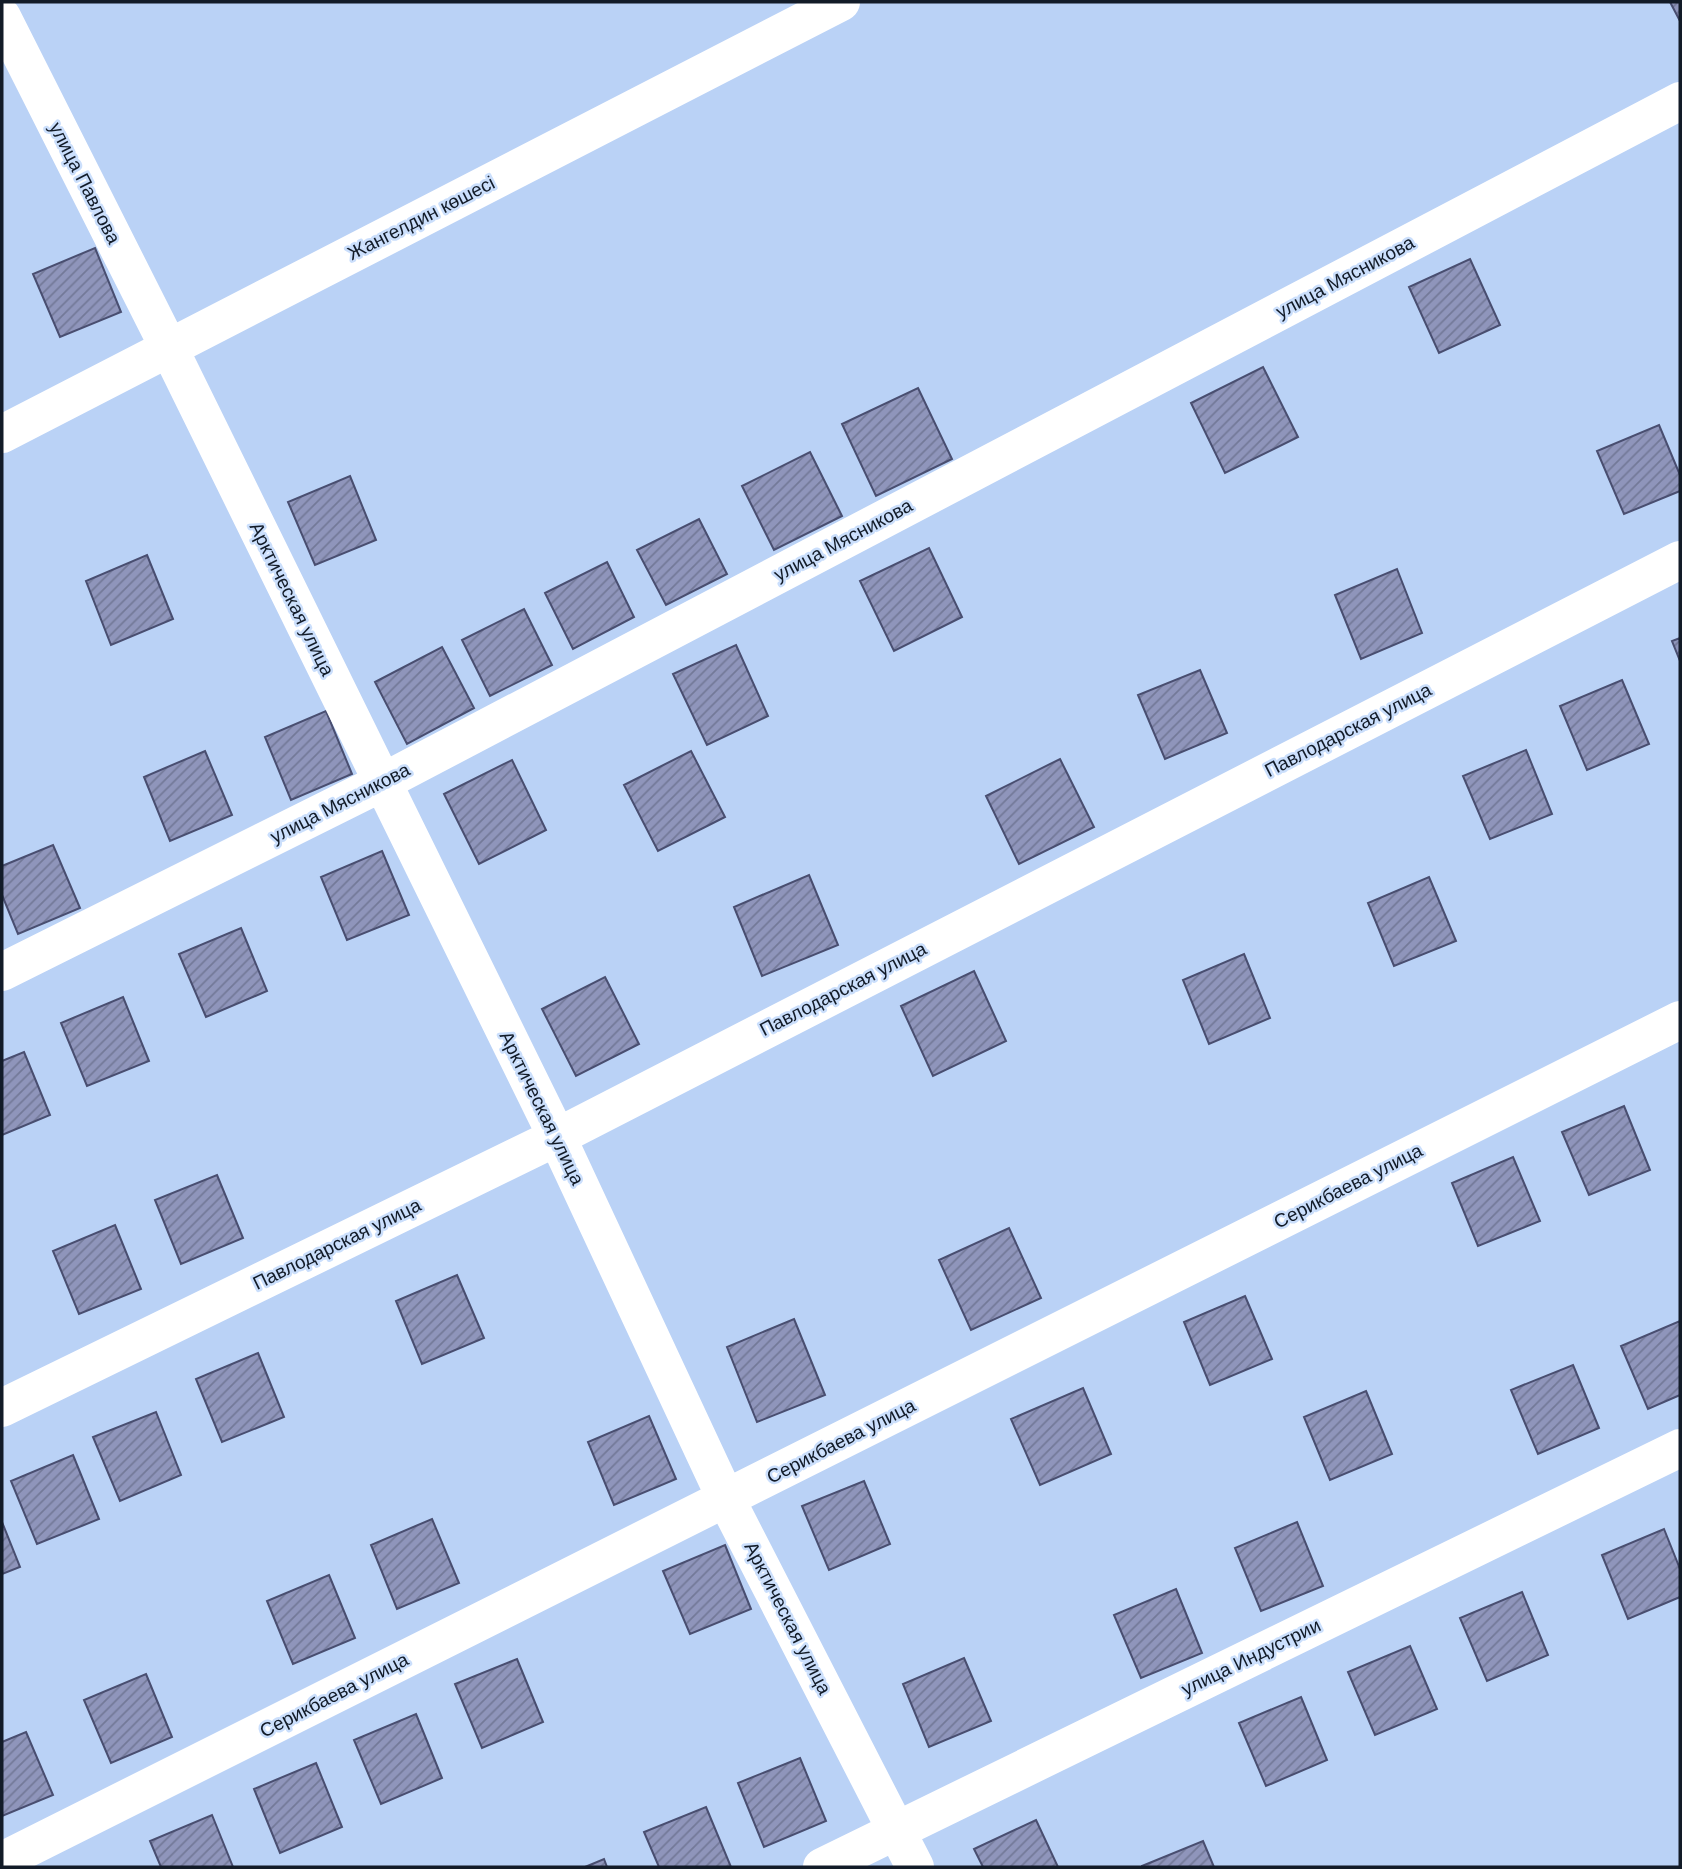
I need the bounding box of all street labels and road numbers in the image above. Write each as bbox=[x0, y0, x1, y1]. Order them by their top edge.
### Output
street label: улица Павлова bbox=[45, 119, 125, 248]
street label: Жангелдин көшесі bbox=[344, 172, 498, 264]
street label: улица Мясникова bbox=[1272, 231, 1418, 322]
street label: улица Мясникова bbox=[770, 494, 916, 585]
street label: Арктическая улица bbox=[246, 519, 338, 680]
street label: Павлодарская улица bbox=[1261, 679, 1435, 781]
street label: улица Мясникова bbox=[267, 759, 414, 847]
street label: Павлодарская улица bbox=[756, 938, 930, 1040]
street label: Арктическая улица bbox=[496, 1028, 588, 1189]
street label: Серикбаева улица bbox=[1270, 1139, 1426, 1233]
street label: Павлодарская улица bbox=[250, 1194, 425, 1294]
street label: Серикбаева улица bbox=[763, 1394, 919, 1488]
street label: Арктическая улица bbox=[740, 1538, 836, 1698]
street label: улица Индустрии bbox=[1178, 1614, 1324, 1700]
street label: Серикбаева улица bbox=[256, 1648, 412, 1742]

